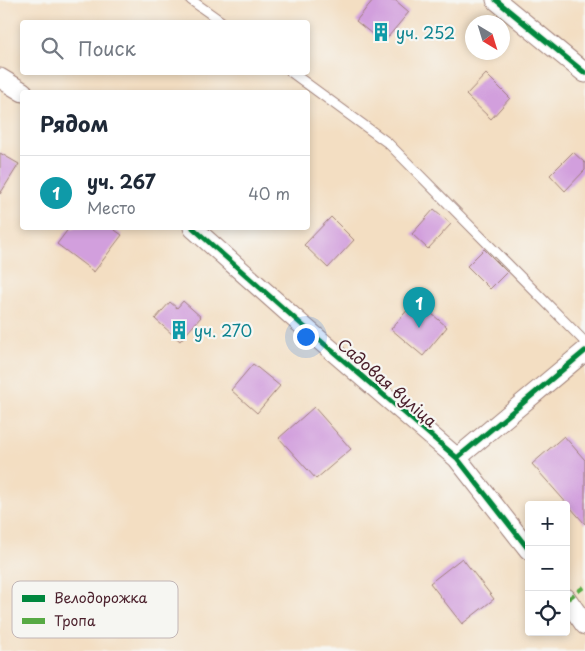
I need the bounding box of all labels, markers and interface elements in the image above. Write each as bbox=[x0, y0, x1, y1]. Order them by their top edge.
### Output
north arrow bbox=[465, 15, 510, 60]
search box bbox=[20, 20, 310, 75]
place label: уч. 252 bbox=[396, 20, 455, 44]
building icon: уч. 252 bbox=[370, 21, 392, 43]
icon: search bbox=[38, 34, 66, 62]
text: Поиск bbox=[78, 34, 136, 62]
text: Рядом bbox=[40, 107, 108, 139]
text: уч. 267 bbox=[87, 167, 156, 195]
text: 1 bbox=[52, 181, 60, 205]
text: 40 m bbox=[248, 181, 290, 205]
text: Место bbox=[87, 195, 136, 219]
pin: 1 bbox=[403, 287, 435, 328]
place label: уч. 270 bbox=[194, 318, 252, 342]
building icon: уч. 270 bbox=[168, 319, 190, 341]
your location bbox=[293, 324, 319, 350]
street label: Садовая вуліца bbox=[333, 332, 443, 432]
map controls bbox=[525, 501, 570, 636]
button: + bbox=[525, 501, 570, 546]
button: − bbox=[525, 546, 570, 591]
legend bbox=[12, 581, 178, 638]
text: Велодорожка bbox=[54, 587, 148, 608]
button: locate bbox=[525, 591, 570, 636]
text: Тропа bbox=[54, 610, 96, 631]

